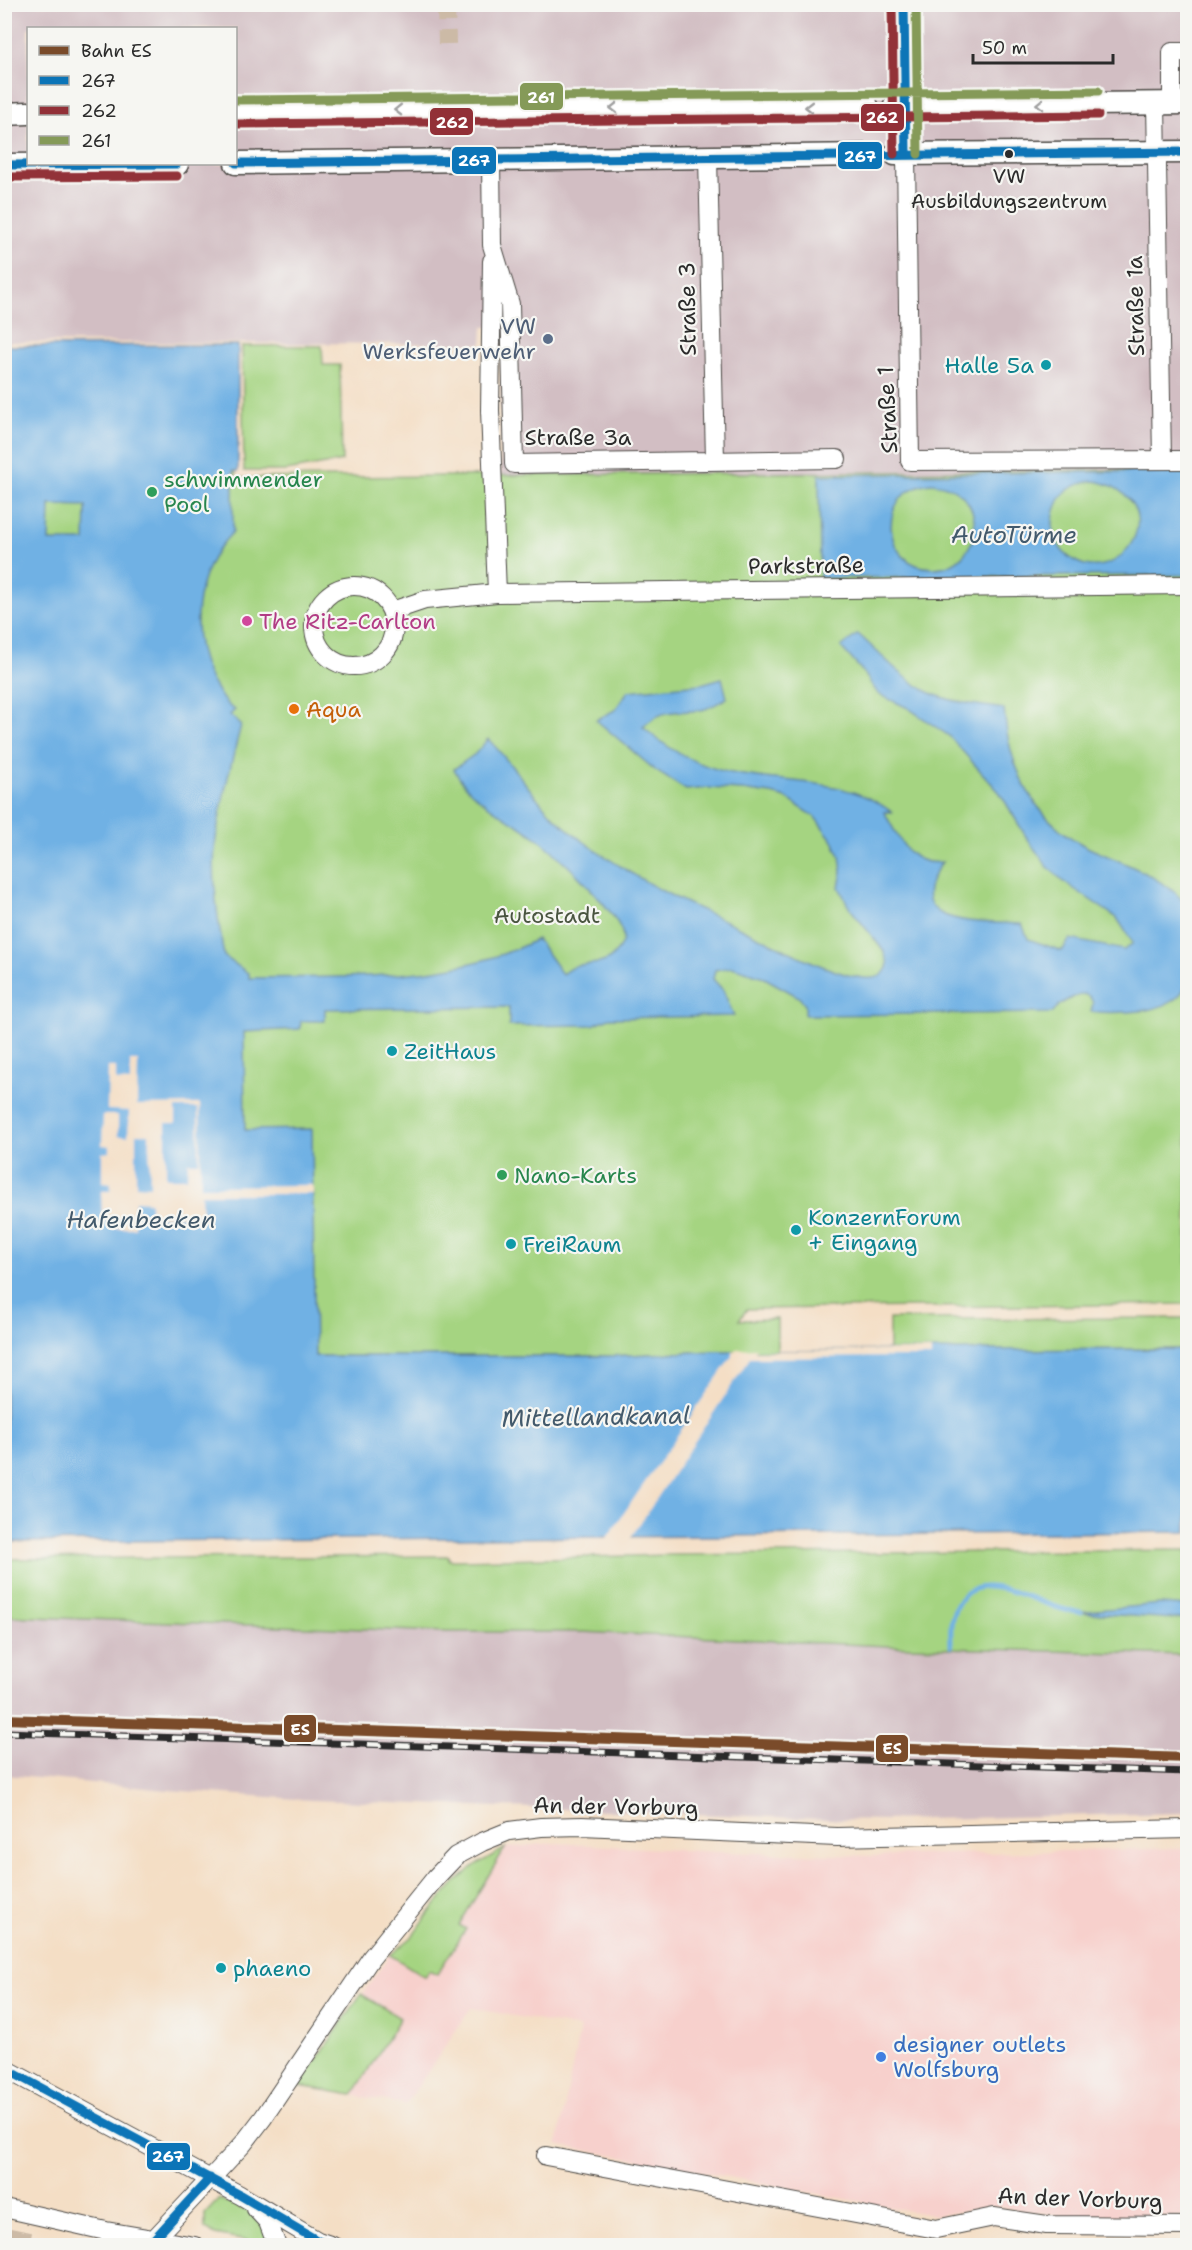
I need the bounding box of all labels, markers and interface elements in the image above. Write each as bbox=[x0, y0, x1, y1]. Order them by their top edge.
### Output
legend bbox=[27, 27, 237, 165]
scale bar bbox=[973, 27, 1112, 65]
text: 50 m bbox=[982, 36, 1027, 60]
text: Bahn ES bbox=[81, 39, 152, 63]
text: 267 bbox=[81, 69, 116, 93]
line badge: 261 bbox=[519, 82, 564, 111]
text: 261 bbox=[527, 87, 555, 108]
one-way arrow bbox=[1035, 98, 1044, 110]
text: 262 bbox=[81, 99, 117, 123]
one-way arrow bbox=[804, 101, 813, 113]
one-way arrow bbox=[609, 102, 618, 114]
line badge: 262 bbox=[860, 103, 905, 132]
one-way arrow bbox=[393, 104, 402, 116]
line badge: 262 bbox=[429, 107, 474, 136]
text: 262 bbox=[866, 107, 898, 128]
text: 262 bbox=[436, 112, 468, 133]
text: 261 bbox=[81, 129, 112, 153]
line badge: 267 bbox=[837, 141, 883, 170]
line badge: 267 bbox=[451, 146, 497, 175]
text: 267 bbox=[844, 146, 876, 167]
marker: VW Ausbildungszentrum bbox=[1003, 148, 1015, 160]
text: 267 bbox=[458, 150, 490, 171]
place label: VW Ausbildungszentrum bbox=[911, 163, 1107, 214]
street label: Straße 1a bbox=[1120, 255, 1151, 356]
street label: Straße 3 bbox=[672, 262, 703, 356]
place label: VW Werksfeuerwehr bbox=[362, 312, 536, 366]
marker: VW Werksfeuerwehr bbox=[541, 332, 555, 346]
place label: Halle 5a bbox=[944, 351, 1034, 380]
marker: Halle 5a bbox=[1039, 358, 1053, 372]
street label: Straße 1 bbox=[871, 365, 904, 454]
street label: Straße 3a bbox=[524, 423, 632, 452]
place label: schwimmender Pool bbox=[164, 465, 323, 519]
marker: schwimmender Pool bbox=[145, 485, 159, 499]
water label: AutoTürme bbox=[951, 519, 1077, 551]
street label: Parkstraße bbox=[748, 550, 864, 581]
place label: The Ritz-Carlton bbox=[259, 607, 436, 636]
marker: The Ritz-Carlton bbox=[240, 614, 254, 628]
place label: Aqua bbox=[306, 695, 361, 724]
marker: Aqua bbox=[287, 702, 301, 716]
park label: Autostadt bbox=[494, 901, 600, 930]
place label: ZeitHaus bbox=[404, 1037, 496, 1066]
marker: ZeitHaus bbox=[385, 1044, 399, 1058]
place label: Nano-Karts bbox=[514, 1161, 637, 1190]
marker: Nano-Karts bbox=[495, 1168, 509, 1182]
place label: KonzernForum + Eingang bbox=[808, 1203, 961, 1257]
water label: Hafenbecken bbox=[66, 1204, 216, 1236]
marker: KonzernForum + Eingang bbox=[789, 1223, 803, 1237]
place label: FreiRaum bbox=[523, 1230, 622, 1259]
marker: FreiRaum bbox=[504, 1237, 518, 1251]
water label: Mittellandkanal bbox=[501, 1399, 691, 1435]
line badge: ES bbox=[283, 1714, 317, 1743]
text: ES bbox=[290, 1719, 310, 1740]
line badge: ES bbox=[875, 1734, 909, 1763]
text: ES bbox=[882, 1738, 902, 1759]
street label: An der Vorburg bbox=[533, 1791, 699, 1822]
place label: phaeno bbox=[233, 1954, 311, 1983]
marker: phaeno bbox=[214, 1961, 228, 1975]
place label: designer outlets Wolfsburg bbox=[893, 2030, 1066, 2084]
marker: designer outlets Wolfsburg bbox=[874, 2050, 888, 2064]
line badge: 267 bbox=[146, 2142, 191, 2171]
text: 267 bbox=[152, 2146, 184, 2167]
street label: An der Vorburg bbox=[997, 2181, 1163, 2216]

